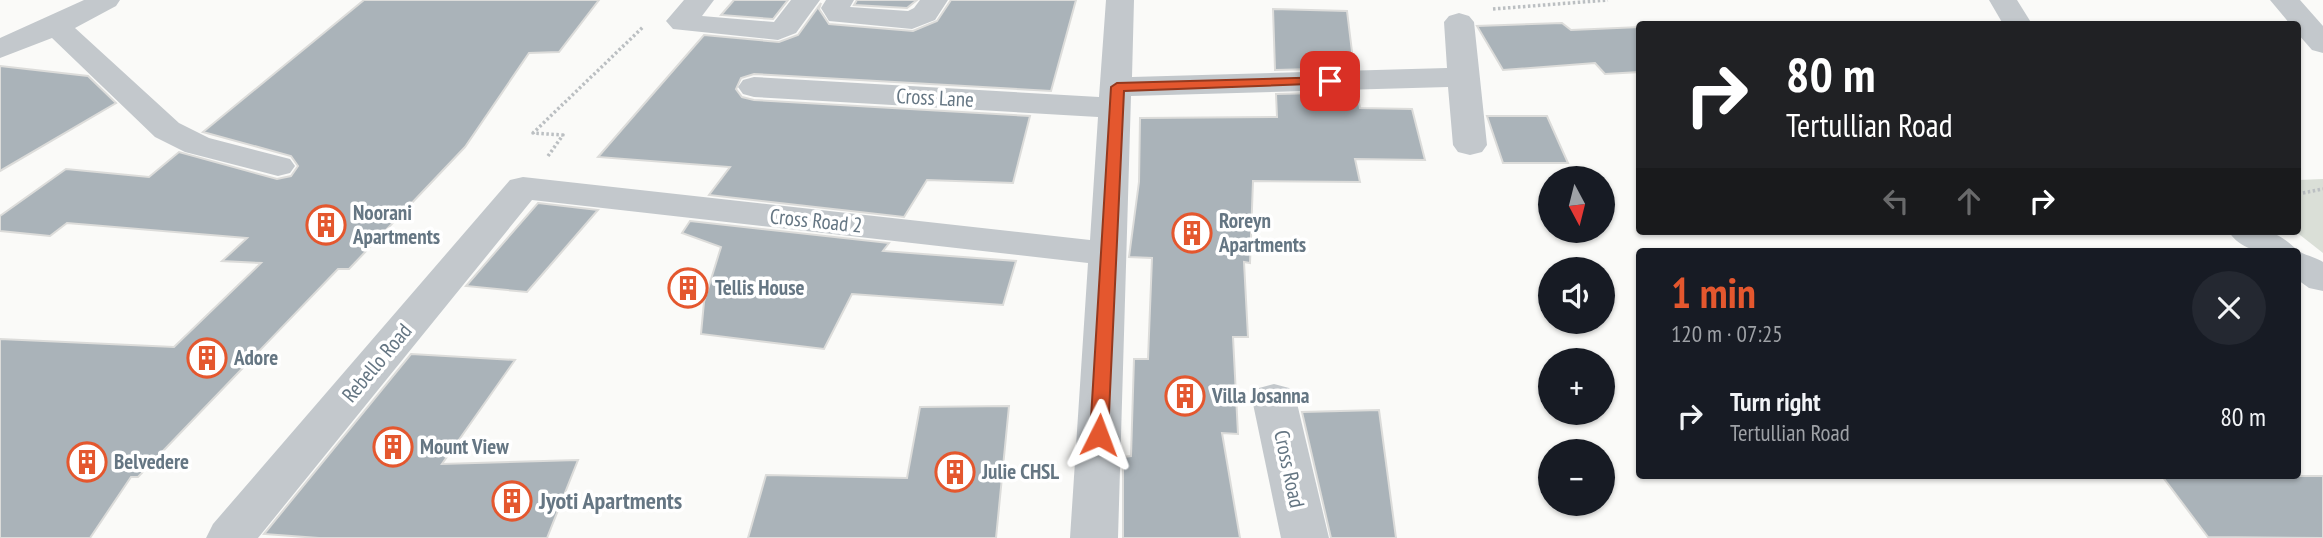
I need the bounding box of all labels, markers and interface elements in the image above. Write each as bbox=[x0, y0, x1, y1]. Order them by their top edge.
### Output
text: 80 m bbox=[1786, 42, 1875, 106]
icon: right bbox=[1671, 49, 1762, 140]
pin bbox=[1300, 51, 1360, 111]
icon: arrive bbox=[1311, 62, 1349, 100]
street label: Cross Lane bbox=[896, 82, 974, 113]
text: Tertullian Road bbox=[1786, 104, 1953, 146]
north arrow bbox=[1538, 166, 1615, 243]
map controls bbox=[1538, 166, 1615, 516]
icon: left bbox=[1877, 182, 1915, 220]
icon: ahead bbox=[1950, 182, 1988, 220]
icon: right bbox=[2023, 182, 2061, 220]
place label: Noorani Apartments bbox=[352, 199, 440, 250]
street label: Cross Road 2 bbox=[769, 202, 863, 239]
building icon: Noorani Apartments bbox=[305, 204, 347, 246]
place label: Roreyn Apartments bbox=[1218, 207, 1306, 258]
building icon: Roreyn Apartments bbox=[1171, 212, 1213, 254]
button: sound bbox=[1538, 257, 1615, 334]
text: 1 min bbox=[1671, 265, 1756, 320]
building icon: Tellis House bbox=[667, 267, 709, 309]
button: close bbox=[2192, 271, 2266, 345]
place label: Tellis House bbox=[715, 274, 805, 301]
street label: Rebello Road bbox=[336, 318, 417, 408]
text: 120 m · 07:25 bbox=[1671, 319, 1783, 348]
building icon: Adore bbox=[186, 337, 228, 379]
place label: Adore bbox=[233, 344, 278, 371]
button: + bbox=[1538, 348, 1615, 425]
building icon: Villa Josanna bbox=[1164, 375, 1206, 417]
place label: Villa Josanna bbox=[1211, 382, 1310, 409]
text: Turn right bbox=[1730, 385, 1821, 418]
icon: right bbox=[1671, 397, 1709, 435]
position arrow bbox=[1062, 398, 1136, 472]
text: 80 m bbox=[2220, 400, 2266, 433]
text: Tertullian Road bbox=[1730, 418, 1850, 447]
building icon: Mount View bbox=[372, 426, 414, 468]
street label: Cross Road bbox=[1268, 428, 1311, 510]
place label: Mount View bbox=[420, 433, 509, 460]
button: − bbox=[1538, 439, 1615, 516]
building icon: Belvedere bbox=[66, 441, 108, 483]
place label: Belvedere bbox=[114, 448, 189, 475]
building icon: Julie CHSL bbox=[934, 451, 976, 493]
place label: Julie CHSL bbox=[981, 458, 1059, 485]
building icon: Jyoti Apartments bbox=[491, 480, 533, 522]
place label: Jyoti Apartments bbox=[538, 485, 682, 516]

